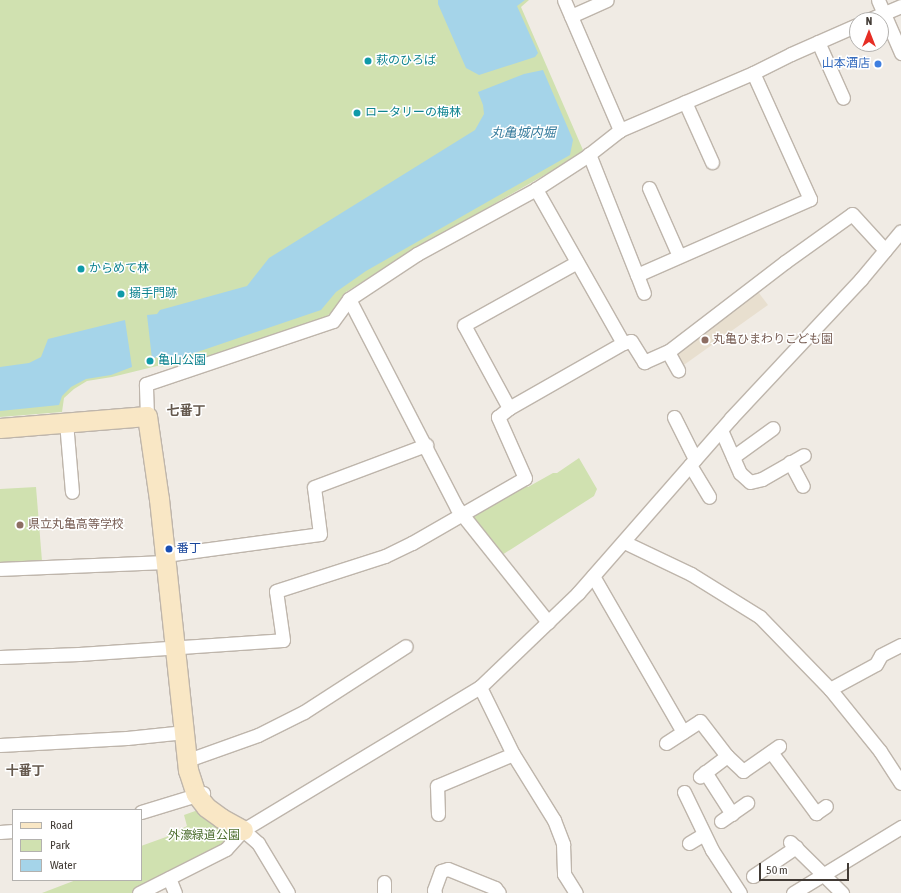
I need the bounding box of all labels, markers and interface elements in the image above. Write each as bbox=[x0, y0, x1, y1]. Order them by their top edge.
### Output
north arrow bbox=[849, 12, 889, 52]
text: N bbox=[866, 15, 872, 27]
place label: 萩のひろば bbox=[376, 54, 436, 68]
marker: 萩のひろば bbox=[363, 56, 373, 66]
place label: 山本酒店 bbox=[822, 57, 870, 71]
marker: 山本酒店 bbox=[873, 59, 883, 69]
place label: ロータリーの梅林 bbox=[365, 106, 461, 120]
marker: ロータリーの梅林 bbox=[352, 108, 362, 118]
water label: 丸亀城内堀 bbox=[491, 125, 555, 141]
place label: からめて林 bbox=[89, 262, 149, 276]
marker: からめて林 bbox=[76, 264, 86, 274]
place label: 搦手門跡 bbox=[129, 287, 177, 301]
marker: 搦手門跡 bbox=[116, 289, 126, 299]
place label: 丸亀ひまわりこども園 bbox=[713, 333, 833, 347]
marker: 丸亀ひまわりこども園 bbox=[700, 335, 710, 345]
place label: 亀山公園 bbox=[158, 354, 206, 368]
marker: 亀山公園 bbox=[145, 356, 155, 366]
district label: 七番丁 bbox=[167, 403, 205, 419]
place label: 県立丸亀高等学校 bbox=[28, 518, 124, 532]
marker: 県立丸亀高等学校 bbox=[15, 520, 25, 530]
place label: 番丁 bbox=[177, 542, 201, 556]
marker: 番丁 bbox=[164, 544, 174, 554]
district label: 十番丁 bbox=[6, 763, 44, 779]
legend bbox=[12, 809, 142, 881]
text: Road bbox=[50, 818, 73, 832]
park label: 外濠緑道公園 bbox=[168, 829, 240, 843]
text: Park bbox=[50, 838, 70, 852]
scale bar bbox=[761, 855, 851, 881]
text: Water bbox=[50, 858, 76, 872]
text: 50 m bbox=[766, 863, 788, 877]

